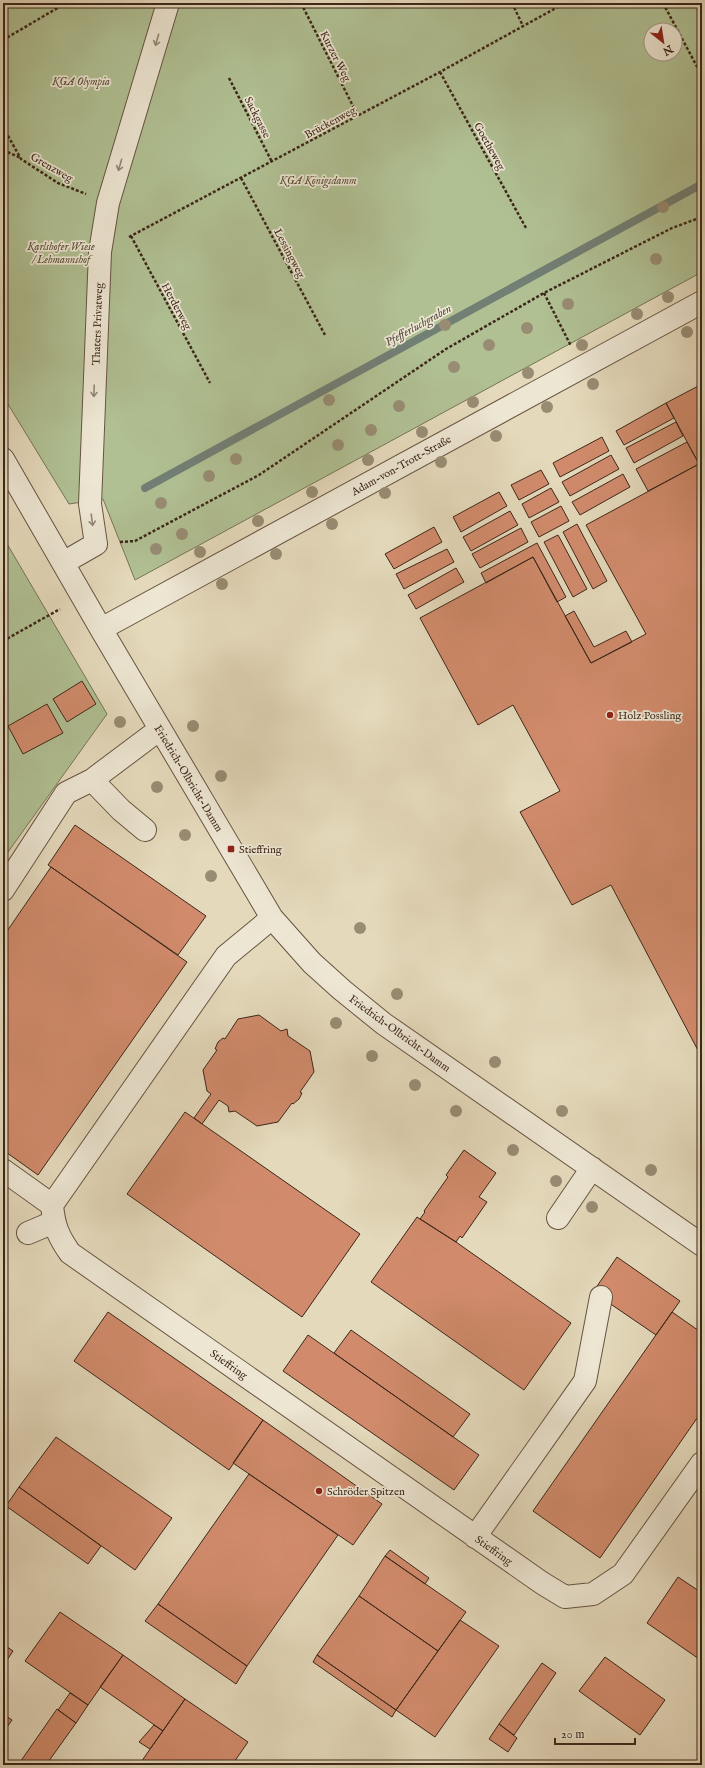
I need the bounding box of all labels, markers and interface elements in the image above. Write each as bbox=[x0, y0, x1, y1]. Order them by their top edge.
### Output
north arrow bbox=[643, 22, 683, 62]
street label: Kurzer Weg bbox=[316, 29, 354, 85]
one-way arrow bbox=[153, 34, 160, 47]
text: N bbox=[659, 41, 676, 58]
park label: KGA Olympia bbox=[51, 75, 110, 89]
street label: Sackgasse bbox=[241, 94, 273, 140]
street label: Brückenweg bbox=[302, 103, 360, 142]
street label: Goetheweg bbox=[470, 120, 508, 174]
street label: Grenzweg bbox=[28, 150, 76, 186]
one-way arrow bbox=[116, 158, 123, 171]
park label: KGA Königsdamm bbox=[278, 174, 357, 189]
street label: Lessingweg bbox=[270, 226, 308, 281]
park label: Karlshofer Wiese / Lehmannshof bbox=[26, 240, 95, 267]
street label: Herderweg bbox=[158, 280, 195, 333]
street label: Thaters Privatweg bbox=[90, 281, 106, 366]
water label: Pfefferluchgraben bbox=[382, 301, 455, 351]
one-way arrow bbox=[91, 384, 98, 397]
street label: Adam-von-Trott-Straße bbox=[348, 433, 454, 500]
one-way arrow bbox=[88, 513, 96, 526]
place label: Holz Possling bbox=[618, 709, 682, 723]
marker: Holz Possling bbox=[605, 710, 615, 720]
street label: Friedrich-Olbricht-Damm bbox=[151, 723, 226, 835]
place label: Stieffring bbox=[239, 843, 283, 857]
marker: Stieffring bbox=[226, 844, 236, 854]
street label: Friedrich-Olbricht-Damm bbox=[346, 992, 453, 1076]
street label: Stieffring bbox=[207, 1347, 251, 1383]
place label: Schröder Spitzen bbox=[327, 1485, 405, 1499]
marker: Schröder Spitzen bbox=[314, 1486, 324, 1496]
street label: Stieffring bbox=[472, 1533, 516, 1569]
scale bar bbox=[555, 1720, 635, 1746]
text: 20 m bbox=[561, 1727, 584, 1742]

